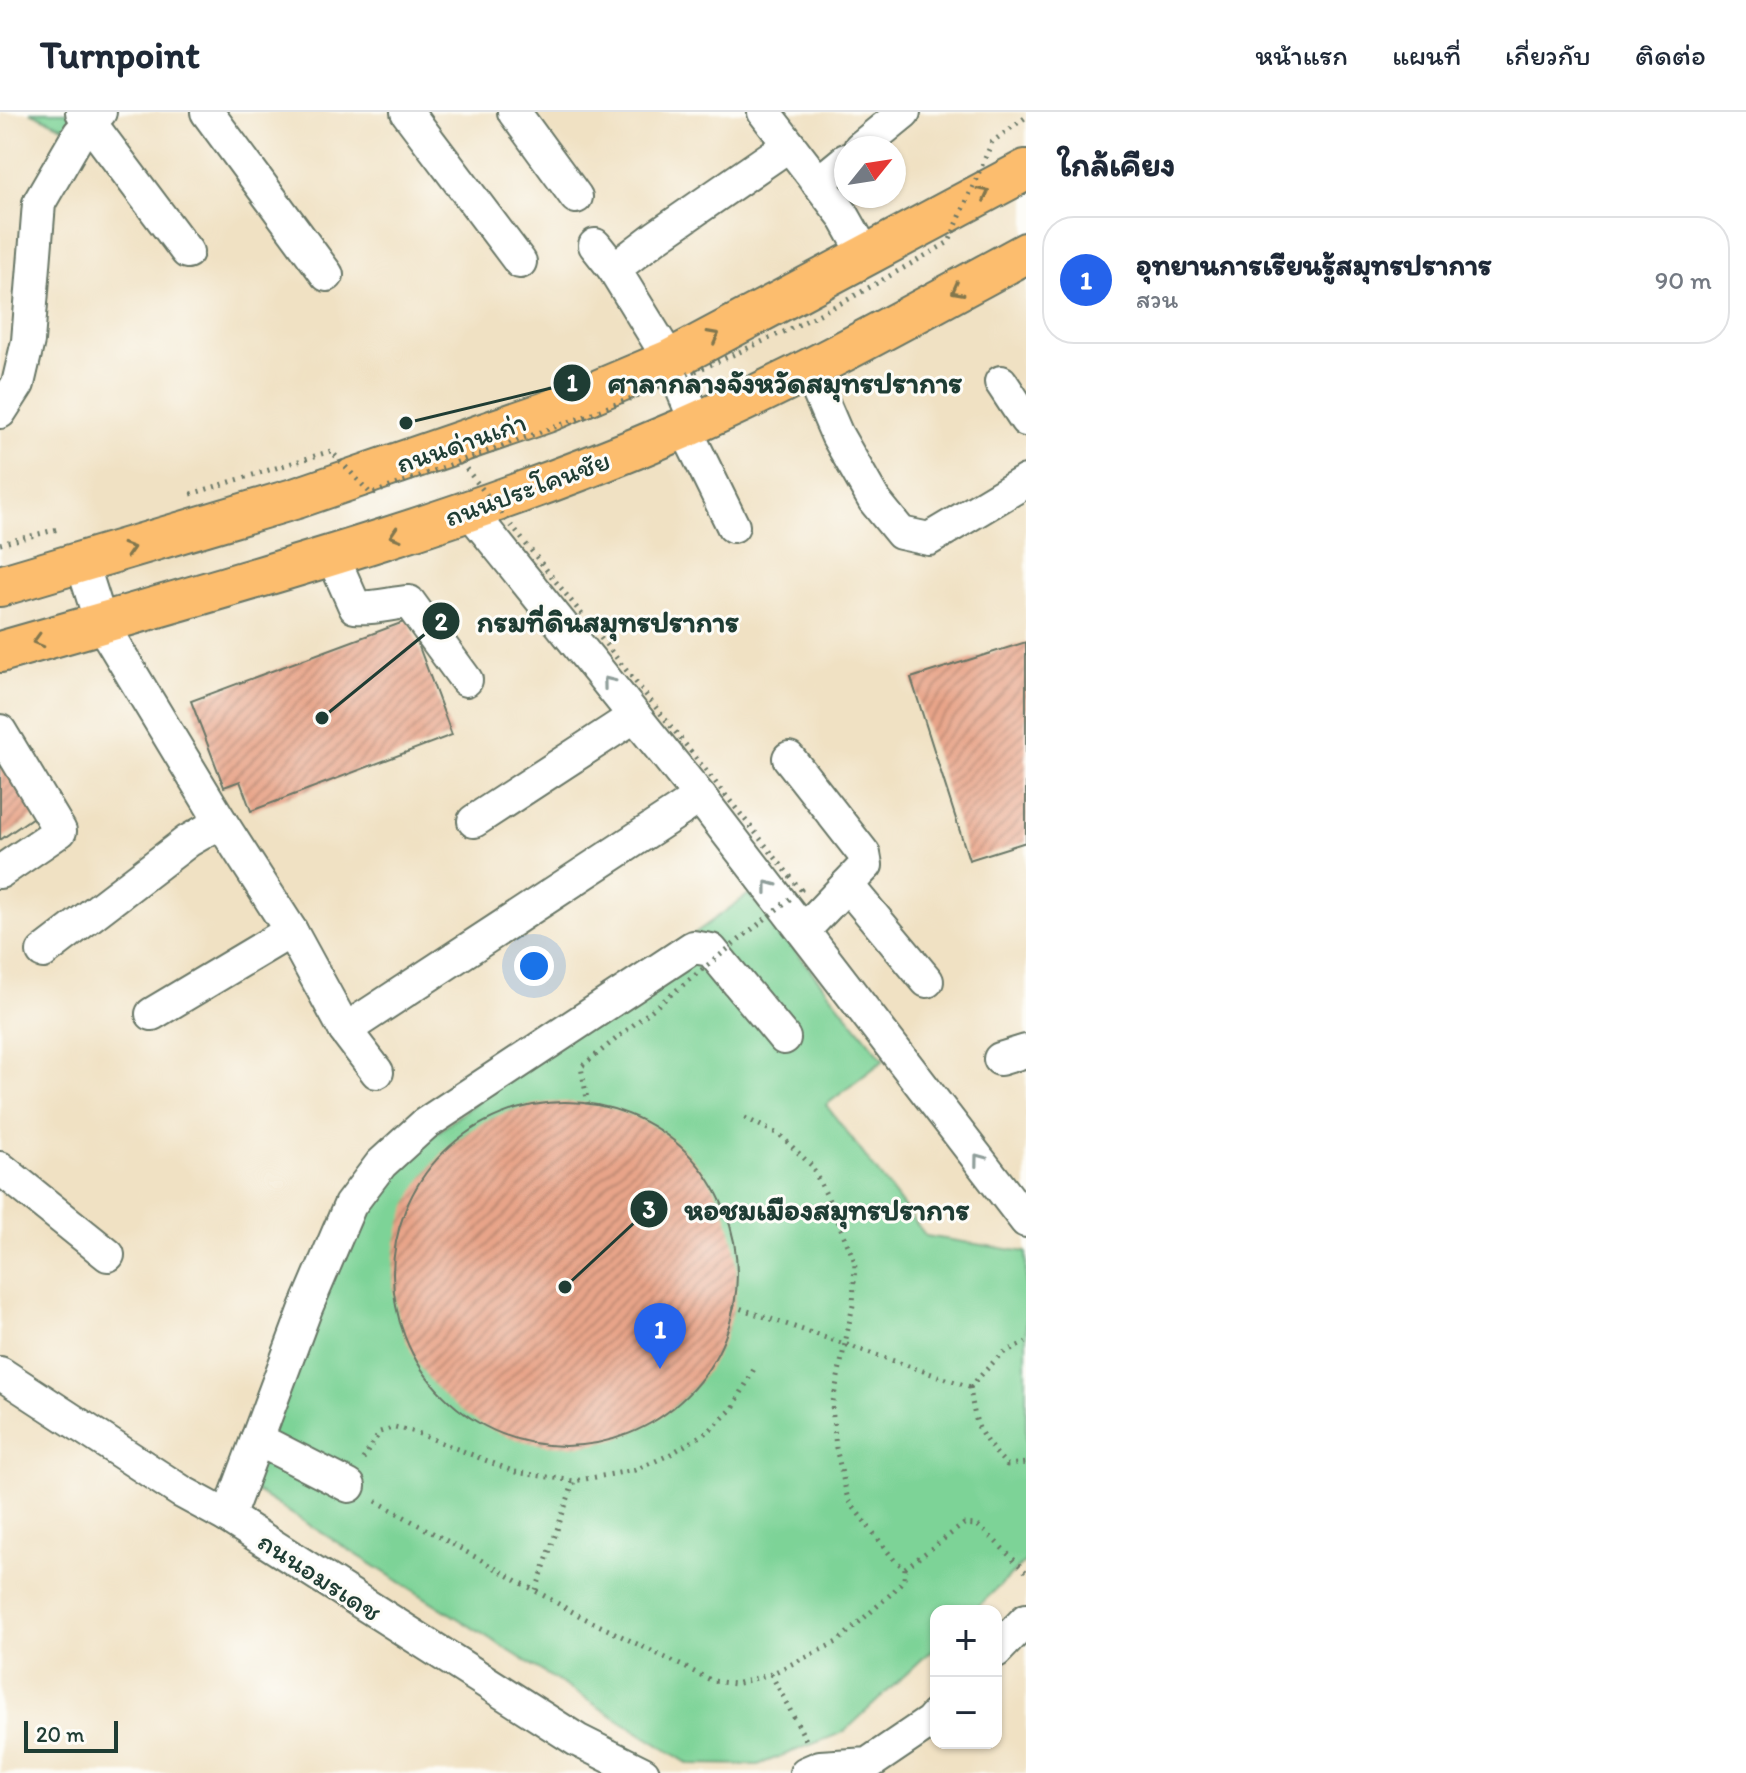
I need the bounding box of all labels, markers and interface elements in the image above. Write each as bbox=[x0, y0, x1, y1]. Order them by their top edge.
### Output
text: Turnpoint bbox=[40, 32, 200, 78]
text: หน้าแรก bbox=[1256, 38, 1348, 72]
text: แผนที่ bbox=[1392, 38, 1461, 72]
text: เกี่ยวกับ bbox=[1505, 38, 1591, 72]
text: ติดต่อ bbox=[1635, 38, 1706, 72]
north arrow bbox=[834, 136, 906, 208]
text: ใกล้เคียง bbox=[1058, 144, 1175, 185]
one-way arrow bbox=[976, 187, 990, 203]
text: อุทยานการเรียนรู้สมุทรปราการ bbox=[1136, 246, 1492, 283]
text: 1 bbox=[1080, 264, 1092, 296]
text: 90 m bbox=[1655, 264, 1712, 296]
one-way arrow bbox=[952, 280, 966, 296]
text: สวน bbox=[1136, 283, 1178, 315]
one-way arrow bbox=[706, 331, 721, 346]
callout: ศาลากลางจังหวัดสมุทรปราการ bbox=[552, 356, 979, 410]
text: ศาลากลางจังหวัดสมุทรปราการ bbox=[608, 364, 963, 403]
text: 1 bbox=[566, 368, 578, 397]
street label: ถนนด่านเก่า bbox=[392, 404, 530, 480]
street label: ถนนประโคนชัย bbox=[440, 442, 614, 534]
one-way arrow bbox=[389, 525, 403, 541]
one-way arrow bbox=[121, 542, 135, 558]
callout: กรมที่ดินสมุทรปราการ bbox=[421, 594, 755, 648]
text: กรมที่ดินสมุทรปราการ bbox=[477, 603, 739, 642]
text: 2 bbox=[435, 607, 448, 636]
one-way arrow bbox=[32, 632, 46, 648]
one-way arrow bbox=[603, 676, 617, 691]
one-way arrow bbox=[765, 880, 779, 895]
your location bbox=[514, 946, 554, 986]
one-way arrow bbox=[974, 1153, 988, 1168]
callout: หอชมเมืองสมุทรปราการ bbox=[629, 1182, 986, 1236]
text: หอชมเมืองสมุทรปราการ bbox=[683, 1191, 970, 1230]
text: 3 bbox=[642, 1195, 656, 1224]
pin: 1 bbox=[634, 1303, 686, 1369]
street label: ถนนอมรเดช bbox=[252, 1523, 388, 1629]
map controls bbox=[930, 1605, 1002, 1749]
button: + bbox=[930, 1605, 1002, 1677]
button: − bbox=[930, 1677, 1002, 1749]
scale bar bbox=[24, 1717, 118, 1753]
text: 20 m bbox=[36, 1721, 85, 1748]

